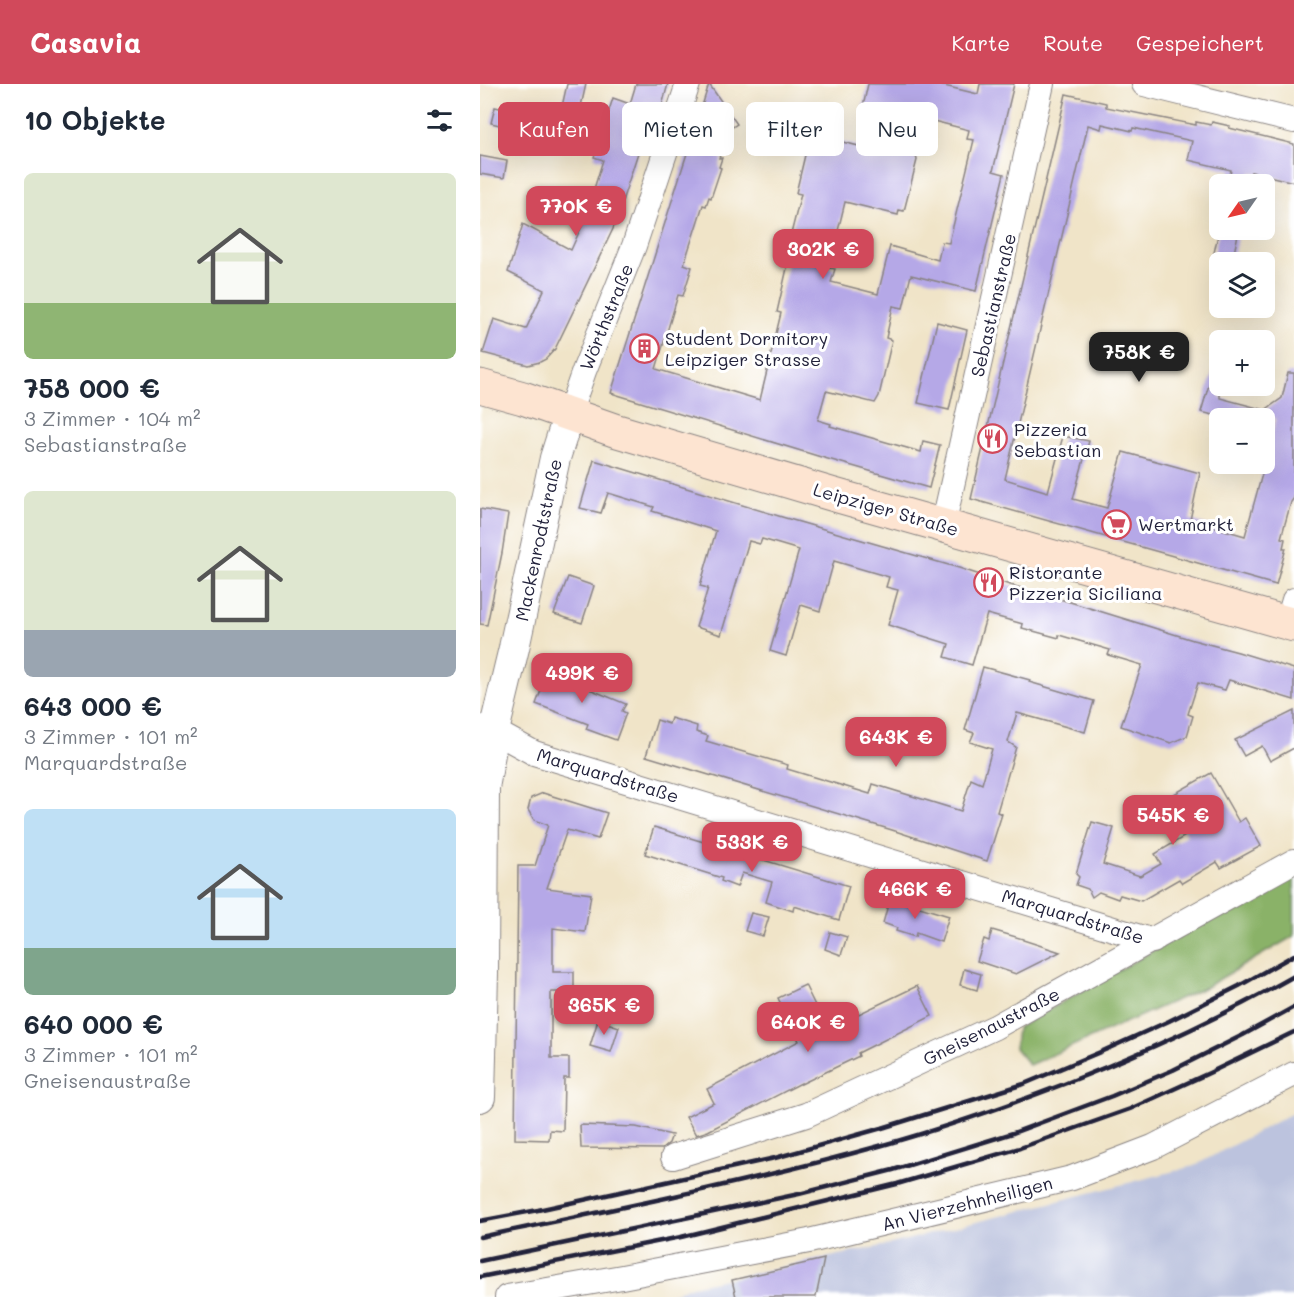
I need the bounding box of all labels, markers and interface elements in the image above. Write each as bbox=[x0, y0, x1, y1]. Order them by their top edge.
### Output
text: Casavia bbox=[30, 24, 141, 60]
text: Karte bbox=[952, 29, 1010, 56]
text: Route bbox=[1043, 29, 1103, 56]
text: Gespeichert bbox=[1136, 29, 1264, 56]
chip: Kaufen bbox=[498, 102, 610, 156]
chip: Mieten bbox=[622, 102, 734, 156]
chip: Filter bbox=[746, 102, 844, 156]
chip: Neu bbox=[856, 102, 938, 156]
text: 10 Objekte bbox=[24, 103, 166, 137]
icon: filters bbox=[423, 104, 456, 137]
north arrow bbox=[1209, 174, 1275, 240]
map controls bbox=[1209, 174, 1275, 474]
pin: 770K € bbox=[527, 186, 625, 237]
text: 770K € bbox=[540, 192, 612, 218]
icon: home bbox=[186, 212, 294, 320]
pin: 302K € bbox=[774, 229, 872, 280]
street label: Sebastianstraße bbox=[965, 231, 1021, 379]
text: 302K € bbox=[787, 235, 859, 261]
button: layers bbox=[1209, 252, 1275, 318]
street label: Wörthstraße bbox=[574, 260, 638, 374]
place label: Student Dormitory Leipziger Strasse bbox=[665, 326, 828, 371]
button: + bbox=[1209, 330, 1275, 396]
building icon: Student Dormitory Leipziger Strasse bbox=[628, 332, 660, 364]
pin: 758K € bbox=[1090, 332, 1188, 383]
text: 758K € bbox=[1103, 338, 1175, 364]
text: 758 000 € bbox=[24, 371, 160, 405]
text: 3 Zimmer · 104 m² bbox=[24, 405, 200, 431]
button: − bbox=[1209, 408, 1275, 474]
place label: Pizzeria Sebastian bbox=[1014, 417, 1101, 462]
restaurant icon: Pizzeria Sebastian bbox=[977, 423, 1009, 455]
text: Sebastianstraße bbox=[24, 431, 187, 457]
street label: Mackenrodtstraße bbox=[509, 457, 567, 623]
street label: Leipziger Straße bbox=[811, 477, 961, 541]
supermarket icon: Wertmarkt bbox=[1101, 508, 1133, 540]
place label: Wertmarkt bbox=[1138, 512, 1234, 536]
icon: home bbox=[186, 530, 294, 638]
place label: Ristorante Pizzeria Siciliana bbox=[1009, 560, 1162, 605]
restaurant icon: Ristorante Pizzeria Siciliana bbox=[972, 566, 1004, 598]
pin: 499K € bbox=[533, 653, 631, 704]
text: 499K € bbox=[545, 659, 619, 685]
text: 643 000 € bbox=[24, 689, 162, 723]
pin: 643K € bbox=[847, 717, 945, 768]
text: 3 Zimmer · 101 m² bbox=[24, 723, 198, 749]
text: 643K € bbox=[859, 723, 933, 749]
street label: Marquardstraße bbox=[534, 742, 682, 808]
text: Marquardstraße bbox=[24, 749, 187, 775]
pin: 545K € bbox=[1124, 795, 1222, 846]
text: 545K € bbox=[1137, 801, 1209, 827]
pin: 533K € bbox=[703, 822, 801, 873]
text: 533K € bbox=[716, 828, 788, 854]
icon: home bbox=[186, 848, 294, 956]
pin: 466K € bbox=[866, 869, 964, 920]
text: 466K € bbox=[878, 875, 952, 901]
street label: Marquardstraße bbox=[999, 883, 1147, 949]
street label: Gneisenaustraße bbox=[919, 981, 1063, 1071]
pin: 365K € bbox=[555, 985, 653, 1036]
text: 365K € bbox=[568, 991, 640, 1017]
pin: 640K € bbox=[759, 1002, 857, 1053]
text: 640 000 € bbox=[24, 1007, 163, 1041]
text: 640K € bbox=[771, 1008, 845, 1034]
text: 3 Zimmer · 101 m² bbox=[24, 1041, 198, 1067]
text: Gneisenaustraße bbox=[24, 1067, 191, 1093]
street label: An Vierzehnheiligen bbox=[879, 1170, 1055, 1236]

